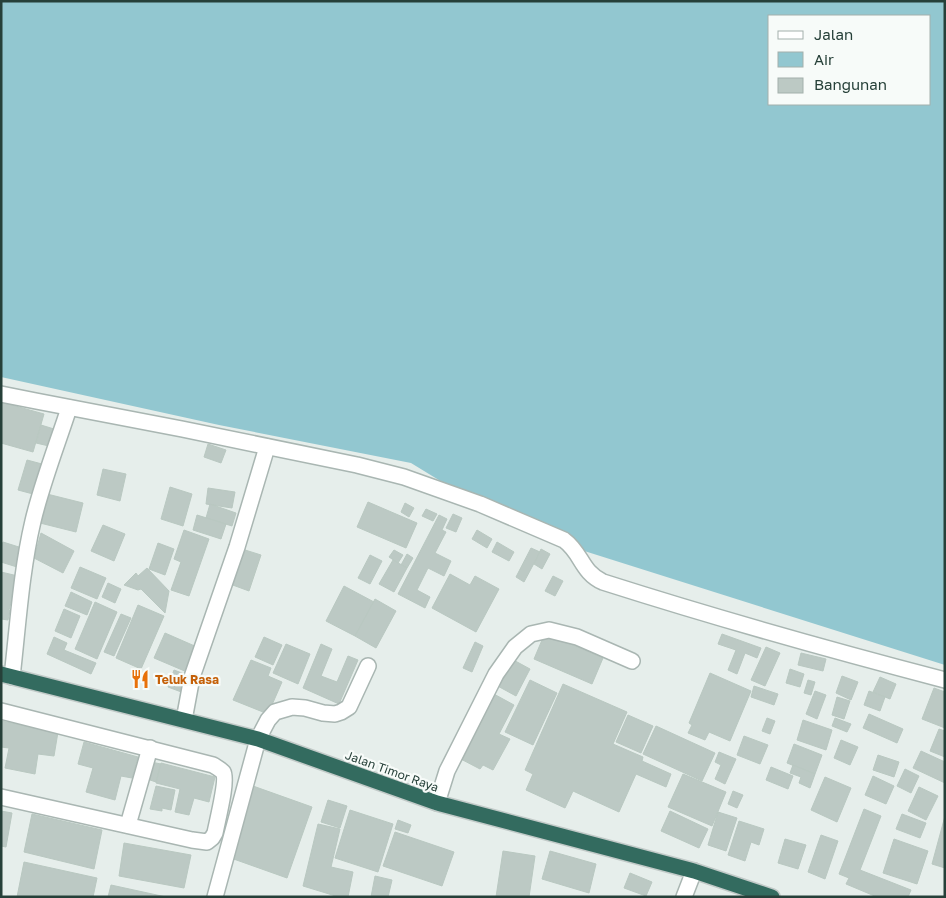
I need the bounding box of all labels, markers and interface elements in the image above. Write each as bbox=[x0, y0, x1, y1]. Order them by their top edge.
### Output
legend bbox=[768, 15, 931, 105]
text: Jalan bbox=[814, 25, 853, 43]
text: Air bbox=[814, 50, 834, 68]
text: Bangunan bbox=[814, 75, 887, 93]
restaurant icon: Teluk Rasa bbox=[129, 668, 151, 690]
place label: Teluk Rasa bbox=[155, 672, 219, 687]
street label: Jalan Timor Raya bbox=[343, 747, 441, 795]

